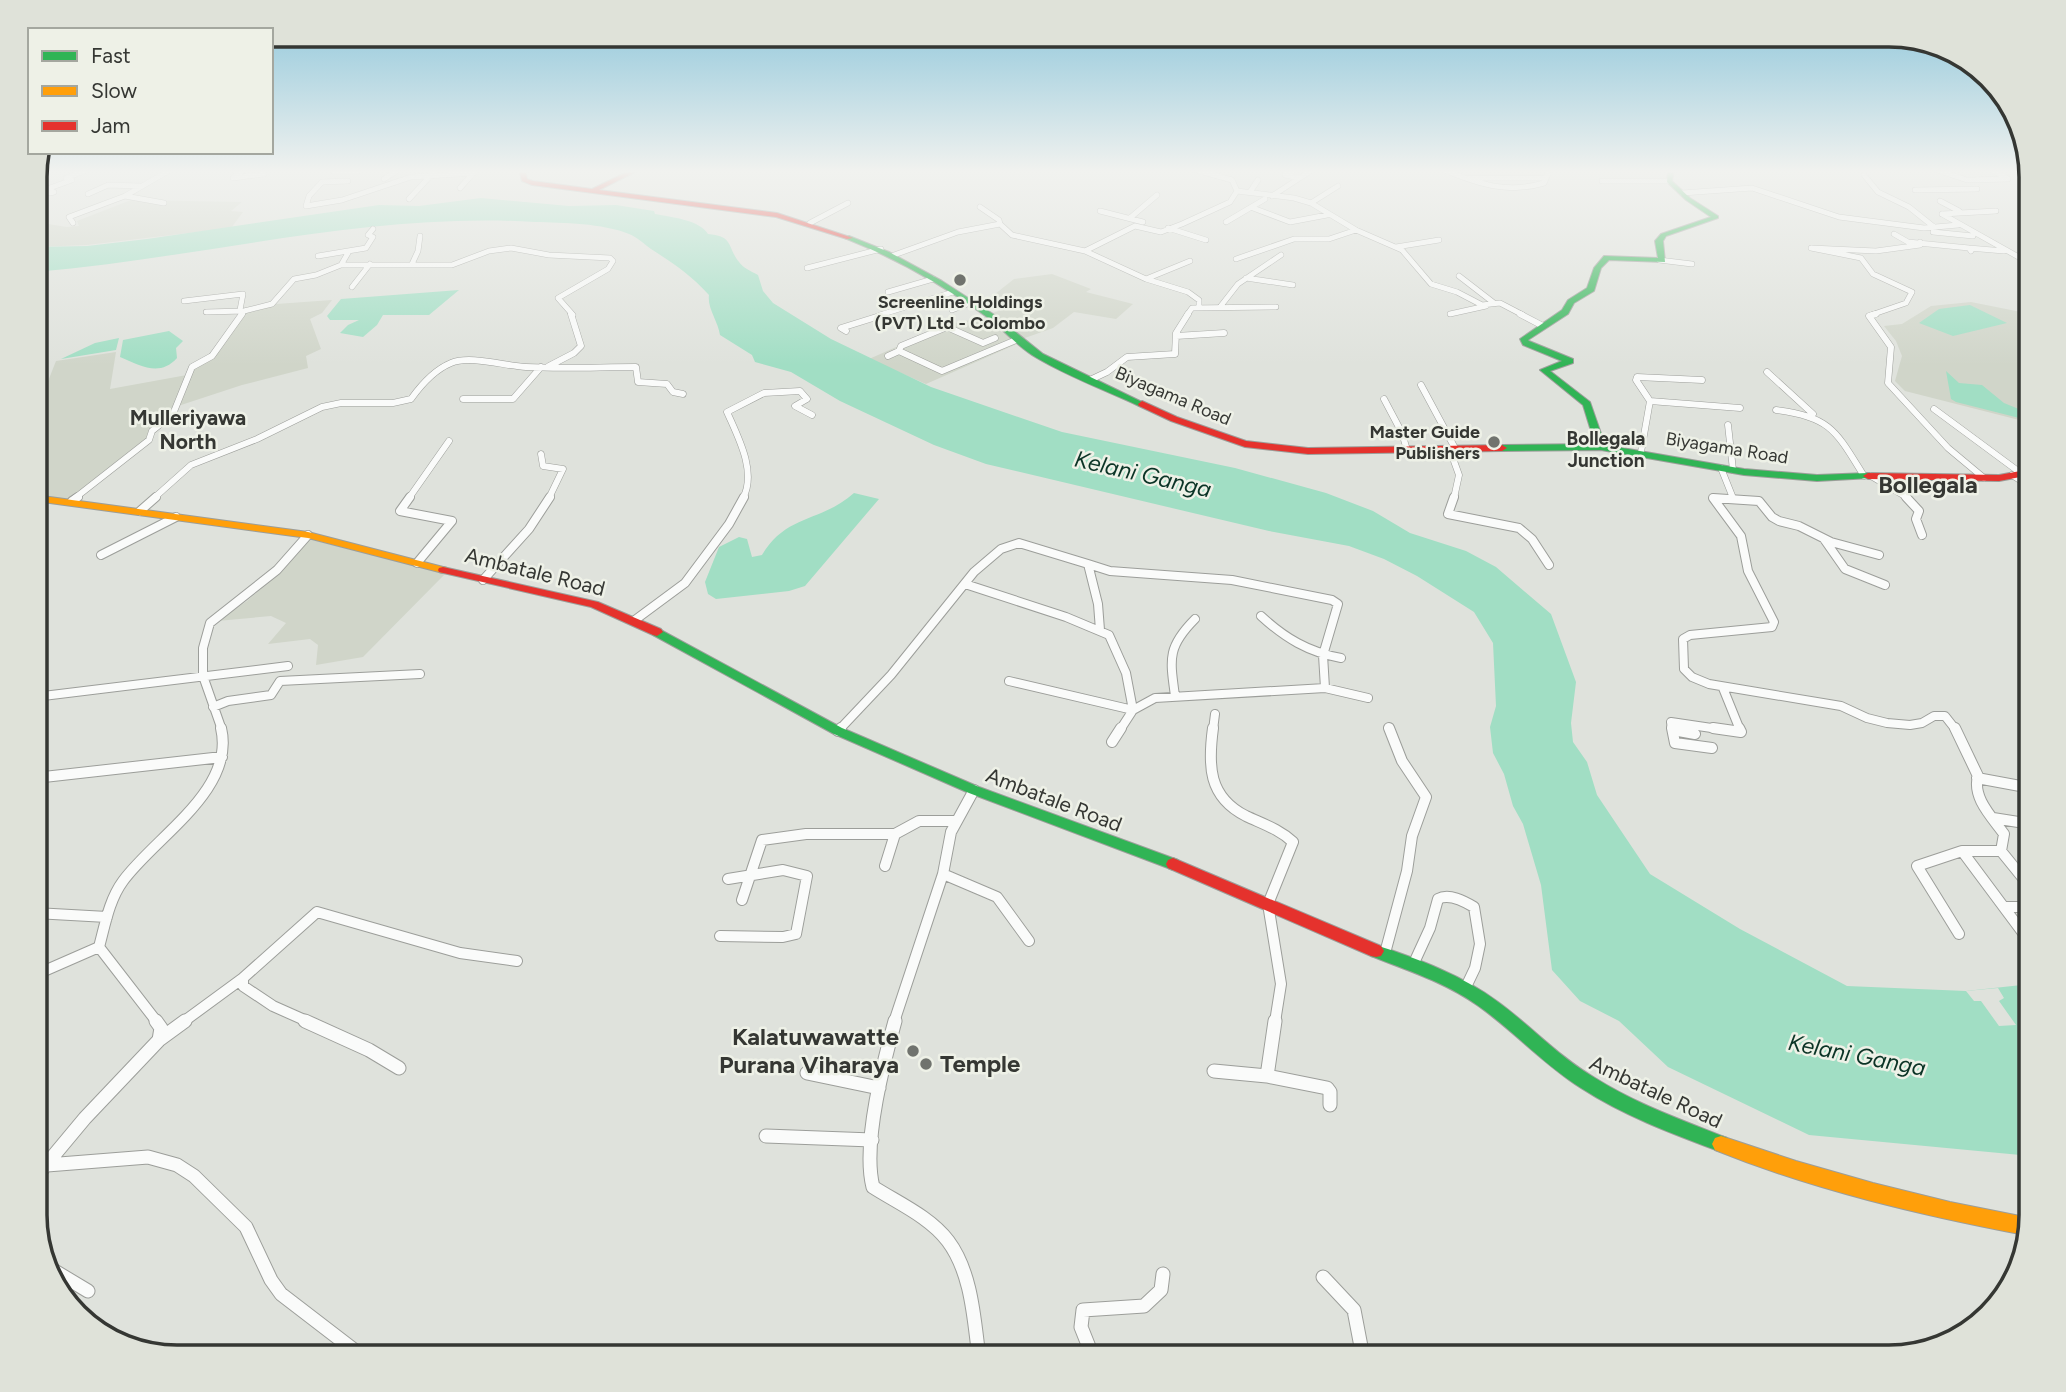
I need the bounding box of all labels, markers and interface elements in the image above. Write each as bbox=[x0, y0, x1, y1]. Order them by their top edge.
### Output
legend bbox=[28, 28, 273, 154]
text: Fast bbox=[91, 43, 131, 68]
text: Slow bbox=[91, 78, 137, 103]
text: Jam bbox=[91, 113, 130, 138]
marker: Screenline Holdings (PVT) Ltd - Colombo bbox=[952, 272, 968, 288]
place label: Screenline Holdings (PVT) Ltd - Colombo bbox=[874, 291, 1046, 334]
street label: Biyagama Road bbox=[1112, 362, 1234, 430]
district label: Mulleriyawa North bbox=[130, 405, 246, 454]
place label: Master Guide Publishers bbox=[1369, 421, 1481, 464]
district label: Bollegala Junction bbox=[1567, 427, 1645, 472]
street label: Biyagama Road bbox=[1664, 427, 1790, 469]
marker: Master Guide Publishers bbox=[1486, 434, 1502, 450]
water label: Kelani Ganga bbox=[1072, 445, 1214, 503]
district label: Bollegala bbox=[1878, 470, 1978, 499]
street label: Ambatale Road bbox=[463, 542, 608, 601]
street label: Ambatale Road bbox=[983, 762, 1126, 837]
place label: Kalatuwawatte Purana Viharaya bbox=[719, 1022, 899, 1079]
water label: Kelani Ganga bbox=[1786, 1028, 1928, 1082]
marker: Kalatuwawatte Purana Viharaya bbox=[905, 1043, 921, 1059]
place label: Temple bbox=[940, 1049, 1020, 1078]
street label: Ambatale Road bbox=[1586, 1050, 1726, 1133]
marker: Temple bbox=[918, 1056, 934, 1072]

